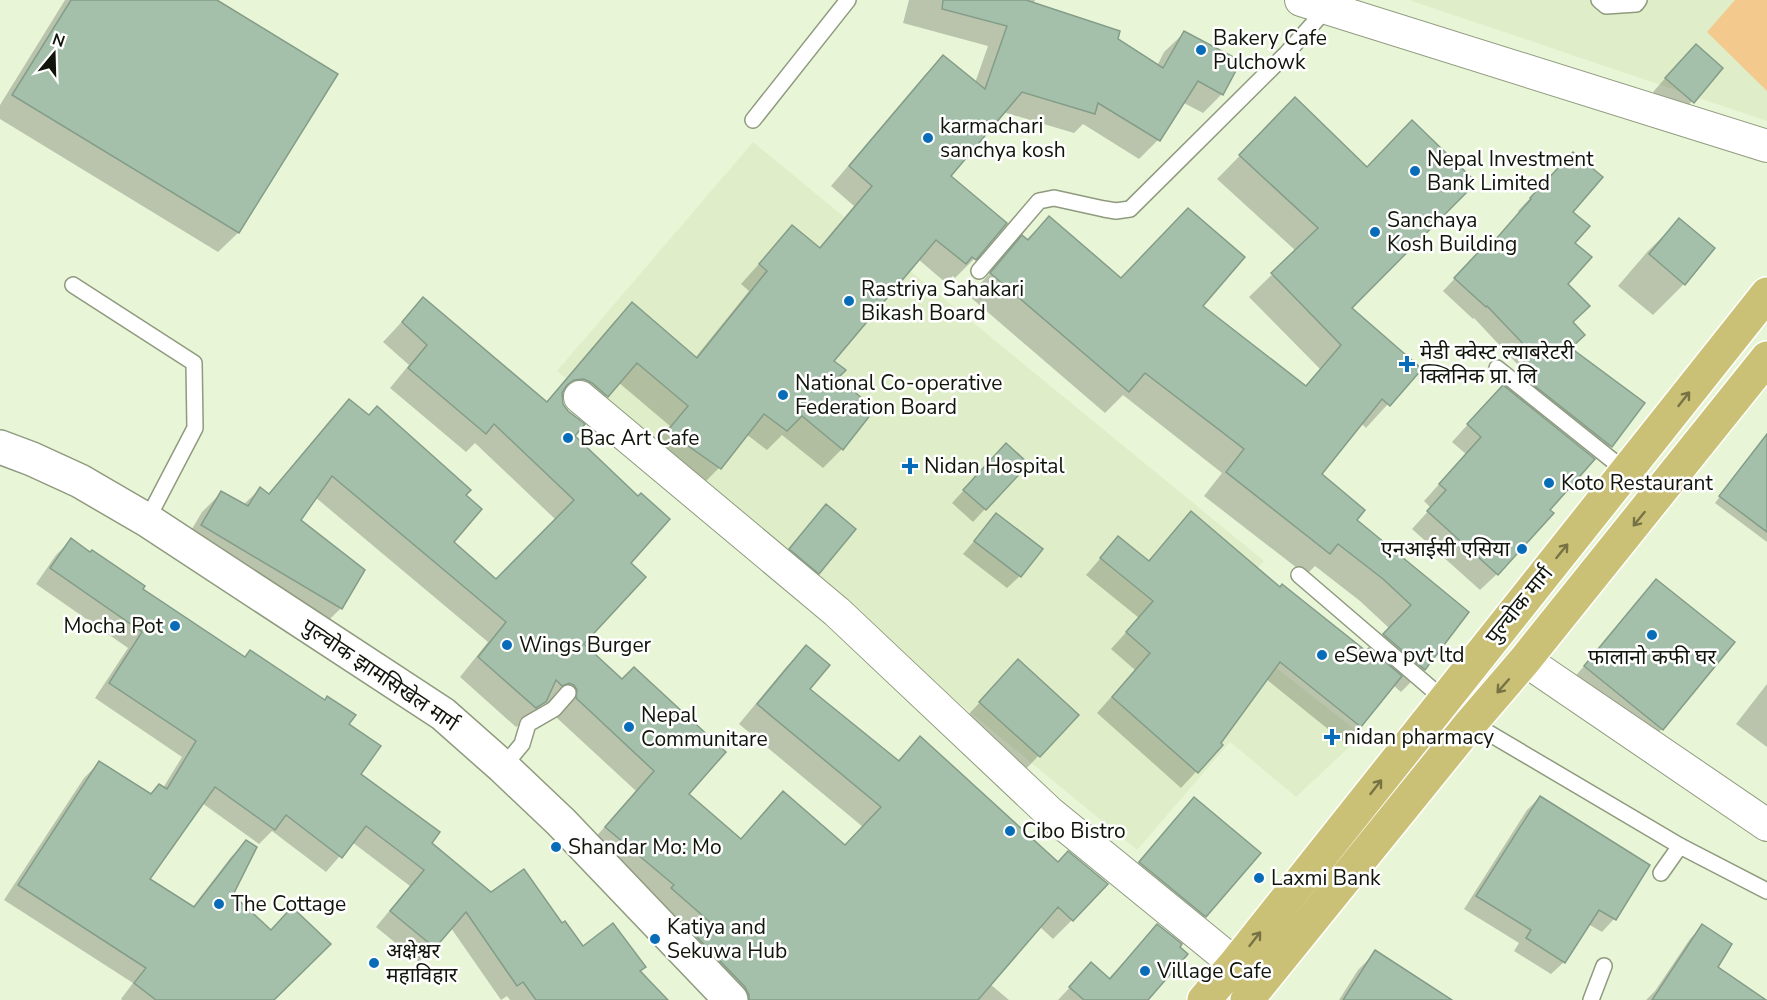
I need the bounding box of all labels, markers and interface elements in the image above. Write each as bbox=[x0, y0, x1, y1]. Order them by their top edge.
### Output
north arrow bbox=[24, 24, 84, 84]
place label: Bakery Cafe Pulchowk bbox=[1213, 24, 1327, 76]
text: N bbox=[49, 28, 68, 53]
marker: Bakery Cafe Pulchowk bbox=[1194, 43, 1208, 57]
place label: karmachari sanchya kosh bbox=[940, 112, 1066, 164]
marker: karmachari sanchya kosh bbox=[921, 131, 935, 145]
place label: Nepal Investment Bank Limited bbox=[1427, 145, 1594, 197]
marker: Nepal Investment Bank Limited bbox=[1408, 164, 1422, 178]
place label: Sanchaya Kosh Building bbox=[1387, 206, 1517, 258]
marker: Sanchaya Kosh Building bbox=[1368, 225, 1382, 239]
place label: Rastriya Sahakari Bikash Board bbox=[861, 275, 1024, 327]
marker: Rastriya Sahakari Bikash Board bbox=[842, 294, 856, 308]
place label: मेडी क्वेस्ट ल्याबरेटरी क्लिनिक प्रा. लि bbox=[1420, 338, 1575, 390]
marker: मेडी क्वेस्ट ल्याबरेटरी क्लिनिक प्रा. लि bbox=[1398, 355, 1416, 373]
place label: National Co-operative Federation Board bbox=[795, 369, 1003, 421]
marker: National Co-operative Federation Board bbox=[776, 388, 790, 402]
one-way arrow bbox=[1678, 391, 1691, 407]
place label: Bac Art Cafe bbox=[580, 424, 699, 452]
marker: Bac Art Cafe bbox=[561, 431, 575, 445]
place label: Nidan Hospital bbox=[924, 452, 1065, 480]
marker: Nidan Hospital bbox=[901, 457, 919, 475]
place label: Koto Restaurant bbox=[1561, 469, 1713, 497]
marker: Koto Restaurant bbox=[1542, 476, 1556, 490]
one-way arrow bbox=[1632, 510, 1645, 526]
place label: एनआईसी एसिया bbox=[1381, 535, 1511, 563]
marker: एनआईसी एसिया bbox=[1515, 542, 1529, 556]
one-way arrow bbox=[1556, 544, 1569, 560]
street label: पुल्चोक मार्ग bbox=[1479, 559, 1560, 650]
place label: Mocha Pot bbox=[63, 612, 164, 640]
street label: पुल्चोक झामसिखेल मार्ग bbox=[296, 612, 465, 738]
marker: Mocha Pot bbox=[168, 619, 182, 633]
marker: फालानो कफी घर bbox=[1645, 628, 1659, 642]
place label: Wings Burger bbox=[519, 631, 652, 659]
marker: Wings Burger bbox=[500, 638, 514, 652]
place label: eSewa pvt ltd bbox=[1334, 641, 1464, 669]
place label: फालानो कफी घर bbox=[1588, 643, 1716, 671]
marker: eSewa pvt ltd bbox=[1315, 648, 1329, 662]
one-way arrow bbox=[1496, 678, 1509, 694]
place label: Nepal Communitare bbox=[641, 701, 768, 753]
marker: Nepal Communitare bbox=[622, 720, 636, 734]
place label: nidan pharmacy bbox=[1344, 723, 1494, 751]
marker: nidan pharmacy bbox=[1325, 730, 1339, 744]
one-way arrow bbox=[1370, 779, 1383, 795]
place label: Cibo Bistro bbox=[1022, 817, 1126, 845]
marker: Cibo Bistro bbox=[1003, 824, 1017, 838]
place label: Shandar Mo: Mo bbox=[568, 833, 722, 861]
marker: Shandar Mo: Mo bbox=[549, 840, 563, 854]
place label: Laxmi Bank bbox=[1271, 864, 1381, 892]
marker: Laxmi Bank bbox=[1252, 871, 1266, 885]
place label: The Cottage bbox=[231, 890, 346, 918]
marker: The Cottage bbox=[212, 897, 226, 911]
place label: Katiya and Sekuwa Hub bbox=[667, 913, 787, 965]
marker: Katiya and Sekuwa Hub bbox=[648, 932, 662, 946]
one-way arrow bbox=[1249, 932, 1262, 948]
place label: अक्षेश्वर महाविहार bbox=[386, 937, 458, 989]
marker: अक्षेश्वर महाविहार bbox=[367, 956, 381, 970]
place label: Village Cafe bbox=[1156, 957, 1272, 985]
marker: Village Cafe bbox=[1138, 964, 1152, 978]

